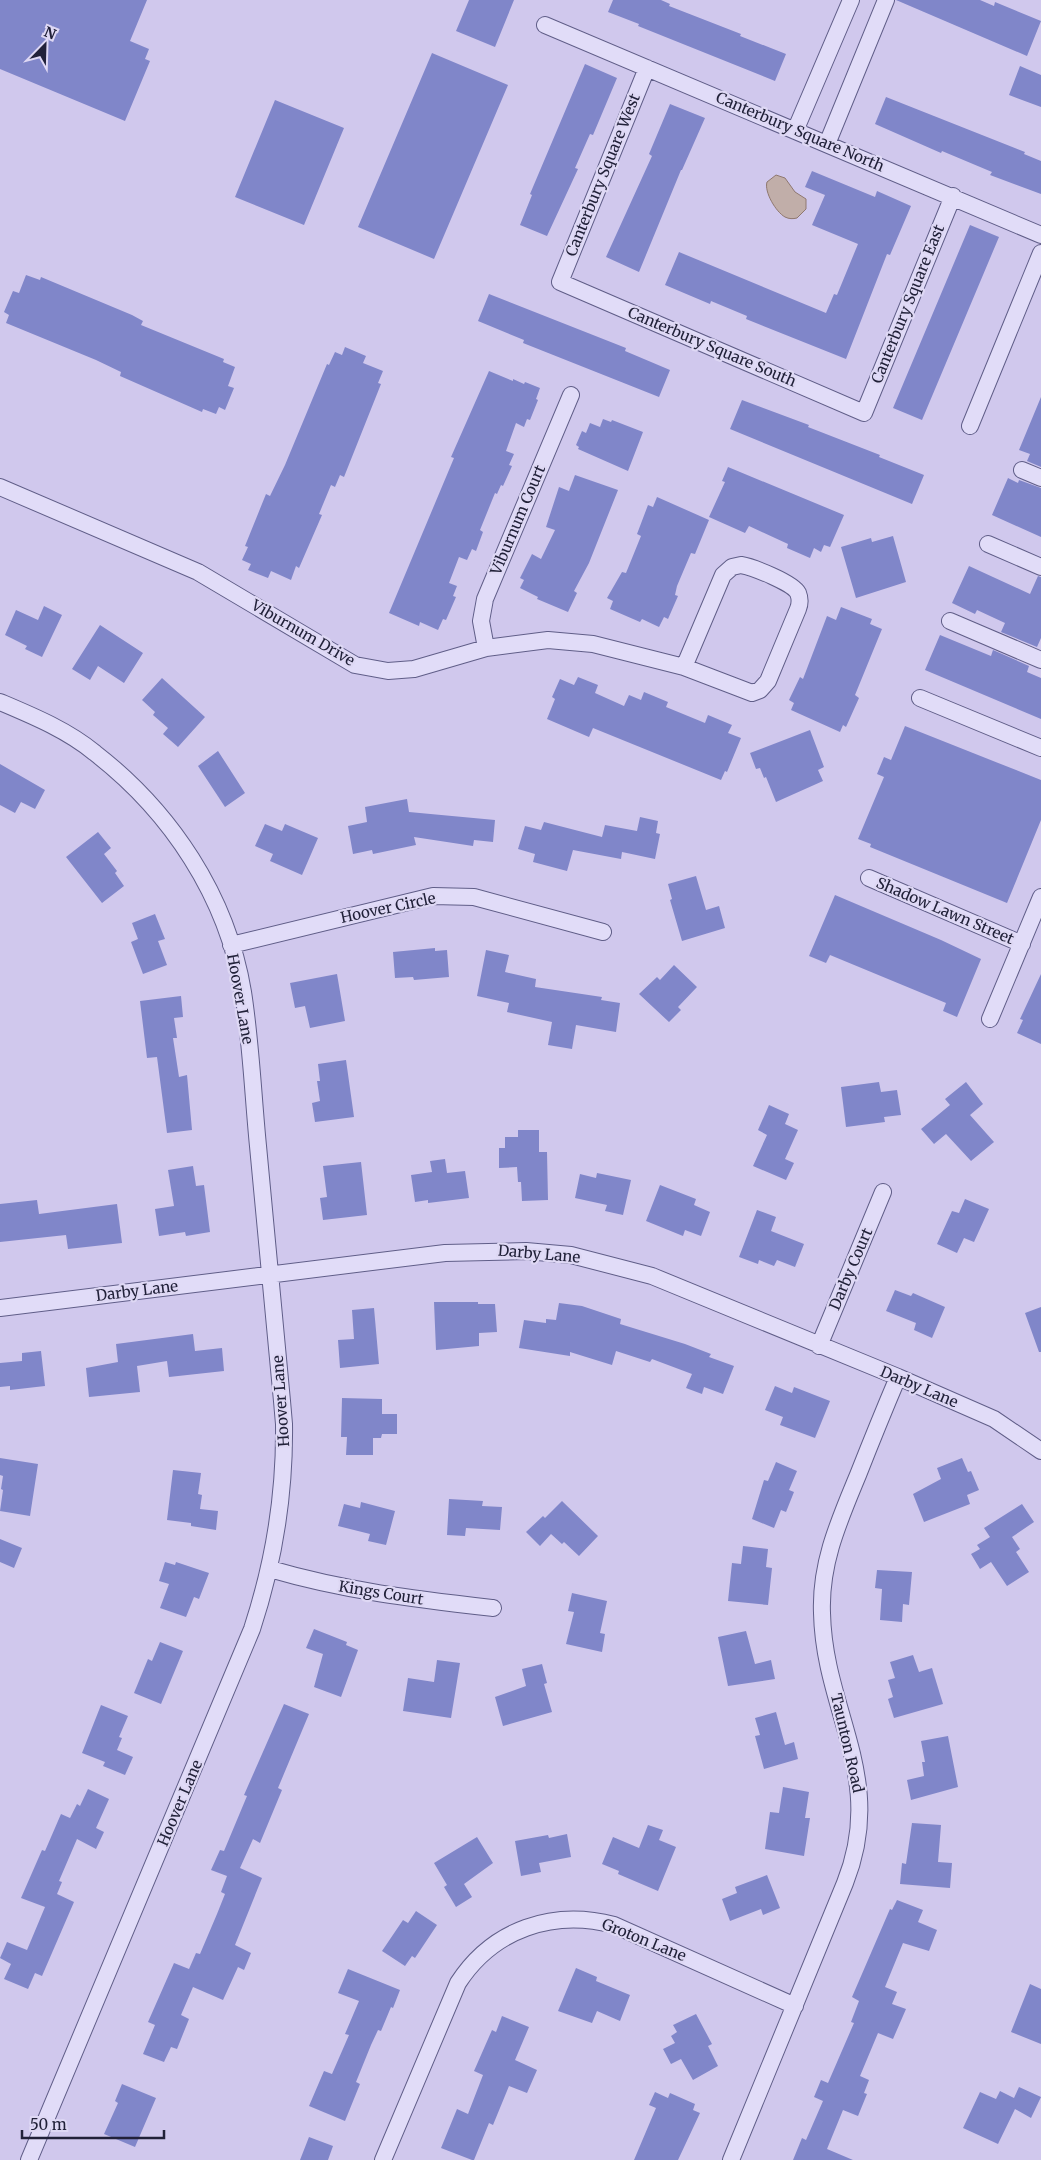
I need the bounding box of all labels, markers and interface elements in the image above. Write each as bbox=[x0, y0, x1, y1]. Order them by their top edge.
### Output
north arrow bbox=[20, 20, 70, 70]
text: N bbox=[41, 23, 59, 43]
street label: Canterbury Square North bbox=[713, 87, 887, 176]
street label: Canterbury Square West bbox=[561, 91, 644, 259]
street label: Canterbury Square East bbox=[867, 221, 948, 386]
street label: Canterbury Square South bbox=[625, 302, 799, 391]
street label: Viburnum Court bbox=[485, 462, 549, 578]
street label: Viburnum Drive bbox=[247, 595, 358, 670]
street label: Shadow Lawn Street bbox=[873, 873, 1017, 948]
street label: Hoover Circle bbox=[339, 888, 437, 927]
street label: Hoover Lane bbox=[223, 952, 258, 1046]
street label: Darby Court bbox=[825, 1225, 876, 1313]
street label: Darby Lane bbox=[497, 1240, 581, 1267]
street label: Darby Lane bbox=[95, 1276, 179, 1305]
street label: Hoover Lane bbox=[268, 1354, 293, 1447]
street label: Darby Lane bbox=[877, 1362, 961, 1412]
street label: Kings Court bbox=[337, 1576, 425, 1609]
street label: Taunton Road bbox=[827, 1691, 868, 1794]
street label: Hoover Lane bbox=[153, 1757, 206, 1849]
street label: Groton Lane bbox=[599, 1914, 689, 1965]
scale bar bbox=[22, 2108, 165, 2140]
text: 50 m bbox=[30, 2115, 67, 2134]

